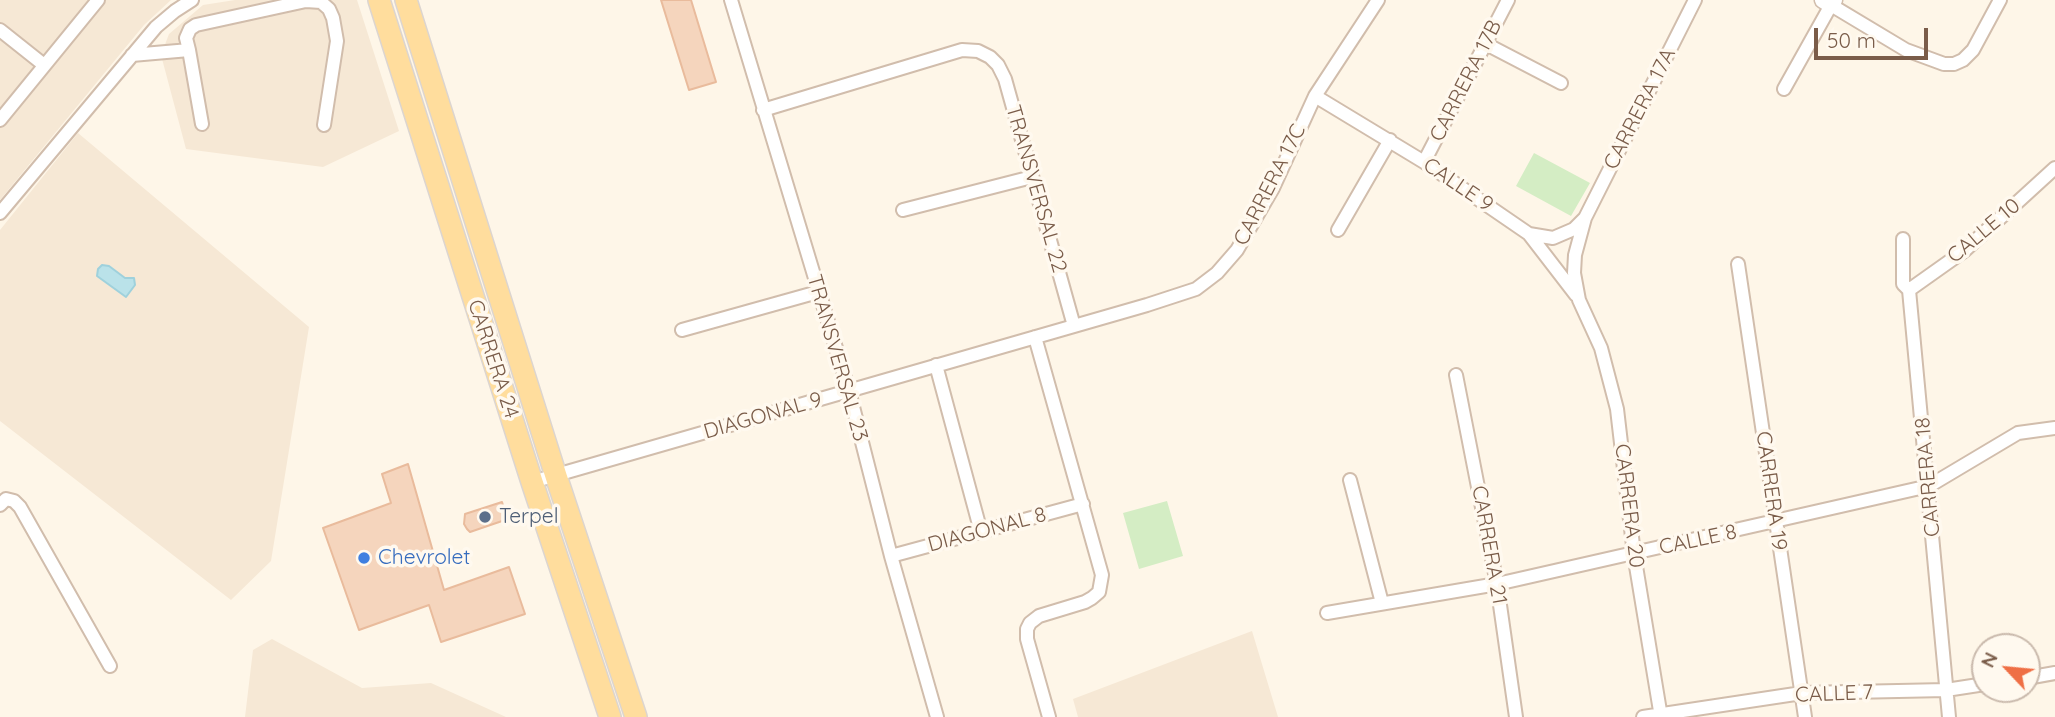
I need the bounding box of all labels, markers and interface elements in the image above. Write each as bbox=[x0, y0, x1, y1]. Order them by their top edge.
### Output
scale bar bbox=[1817, 14, 1931, 58]
street label: CARRERA 17B bbox=[1425, 16, 1507, 146]
text: 50 m bbox=[1827, 27, 1876, 53]
street label: CARRERA 17A bbox=[1599, 44, 1681, 174]
street label: TRANSVERSAL 22 bbox=[1000, 102, 1072, 276]
street label: CARRERA 17C bbox=[1229, 120, 1311, 250]
street label: CALLE 9 bbox=[1418, 152, 1498, 218]
street label: CALLE 10 bbox=[1942, 193, 2026, 269]
street label: TRANSVERSAL 23 bbox=[801, 272, 873, 444]
street label: CARRERA 24 bbox=[462, 297, 524, 421]
street label: DIAGONAL 9 bbox=[701, 387, 825, 445]
street label: CARRERA 18 bbox=[1910, 416, 1946, 538]
street label: CARRERA 19 bbox=[1750, 430, 1792, 552]
street label: CARRERA 20 bbox=[1609, 442, 1649, 570]
street label: CARRERA 21 bbox=[1466, 484, 1512, 606]
street label: DIAGONAL 8 bbox=[925, 502, 1049, 558]
place label: Terpel bbox=[499, 504, 559, 530]
marker: Terpel bbox=[477, 509, 493, 525]
street label: CALLE 8 bbox=[1657, 519, 1739, 561]
place label: Chevrolet bbox=[378, 545, 470, 571]
marker: Chevrolet bbox=[356, 550, 372, 566]
north arrow bbox=[1971, 633, 2041, 703]
text: N bbox=[1975, 648, 2003, 671]
street label: CALLE 7 bbox=[1795, 680, 1873, 708]

